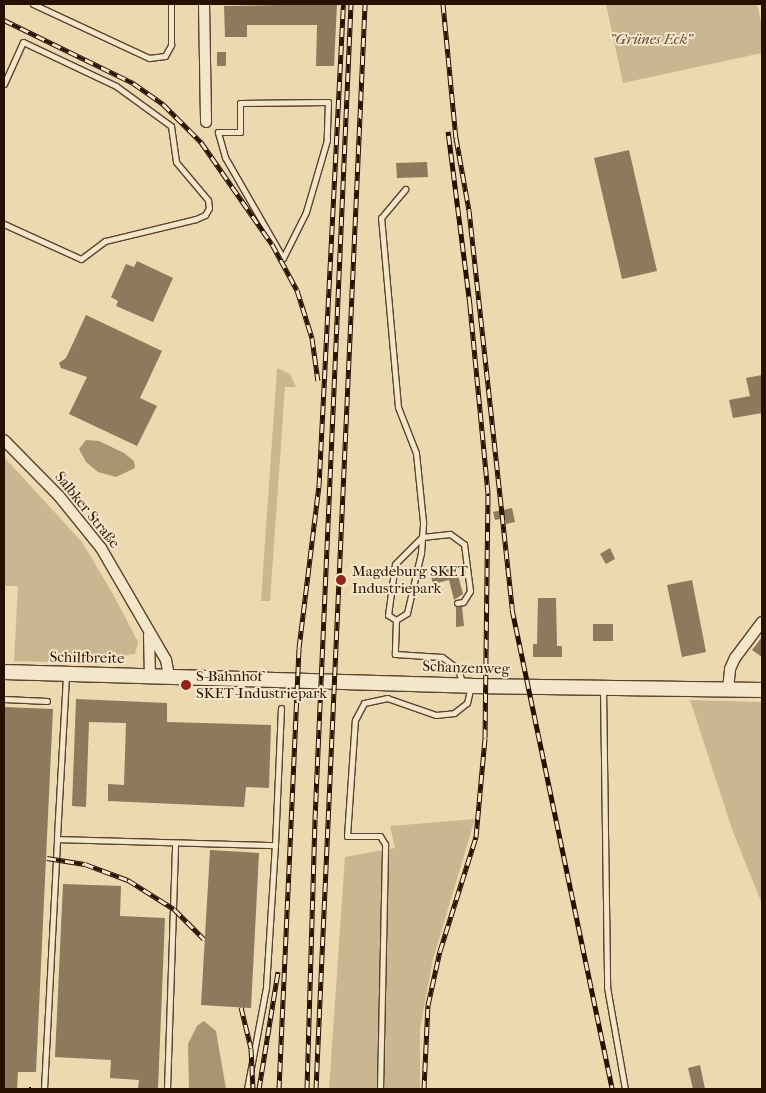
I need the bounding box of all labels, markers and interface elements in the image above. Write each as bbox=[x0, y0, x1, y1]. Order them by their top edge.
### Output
park label: "Grünes Eck" bbox=[610, 31, 692, 49]
street label: Salbker Straße bbox=[51, 468, 123, 552]
place label: Magdeburg SKET Industriepark bbox=[352, 562, 468, 597]
marker: Magdeburg SKET Industriepark bbox=[334, 573, 348, 587]
street label: Schilfbreite bbox=[49, 648, 125, 668]
street label: Schanzenweg bbox=[422, 657, 510, 679]
place label: S-Bahnhof SKET-Industriepark bbox=[196, 667, 327, 702]
marker: S-Bahnhof SKET-Industriepark bbox=[180, 679, 192, 691]

